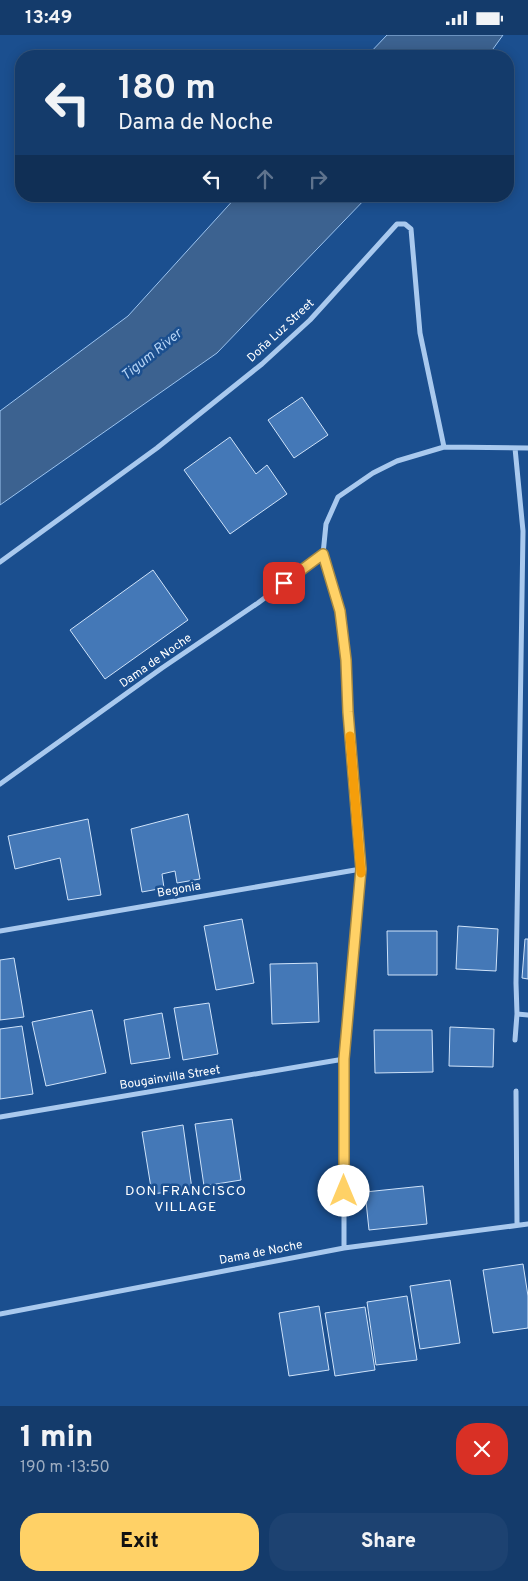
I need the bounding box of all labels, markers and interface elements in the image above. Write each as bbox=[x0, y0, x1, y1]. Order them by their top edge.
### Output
text: 13:49 bbox=[25, 6, 73, 30]
text: 180 m bbox=[118, 67, 216, 111]
icon: left bbox=[35, 70, 100, 135]
text: Dama de Noche bbox=[118, 110, 273, 137]
icon: left bbox=[198, 165, 226, 193]
icon: ahead bbox=[251, 165, 279, 193]
icon: right bbox=[304, 165, 332, 193]
street label: Doña Luz Street bbox=[244, 296, 318, 366]
water label: Tigum River bbox=[118, 324, 187, 385]
pin bbox=[263, 562, 305, 604]
icon: arrive bbox=[270, 569, 298, 597]
street label: Dama de Noche bbox=[117, 630, 195, 692]
street label: Begonia bbox=[156, 878, 202, 902]
street label: Bougainvilla Street bbox=[118, 1062, 222, 1094]
position arrow bbox=[317, 1164, 369, 1216]
district label: DON FRANCISCO VILLAGE bbox=[125, 1183, 247, 1216]
street label: Dama de Noche bbox=[218, 1237, 304, 1269]
text: 1 min bbox=[20, 1420, 93, 1457]
button: close bbox=[456, 1423, 508, 1475]
text: 190 m · 13:50 bbox=[20, 1458, 110, 1478]
button: Exit bbox=[20, 1513, 259, 1571]
button: Share bbox=[269, 1513, 508, 1571]

